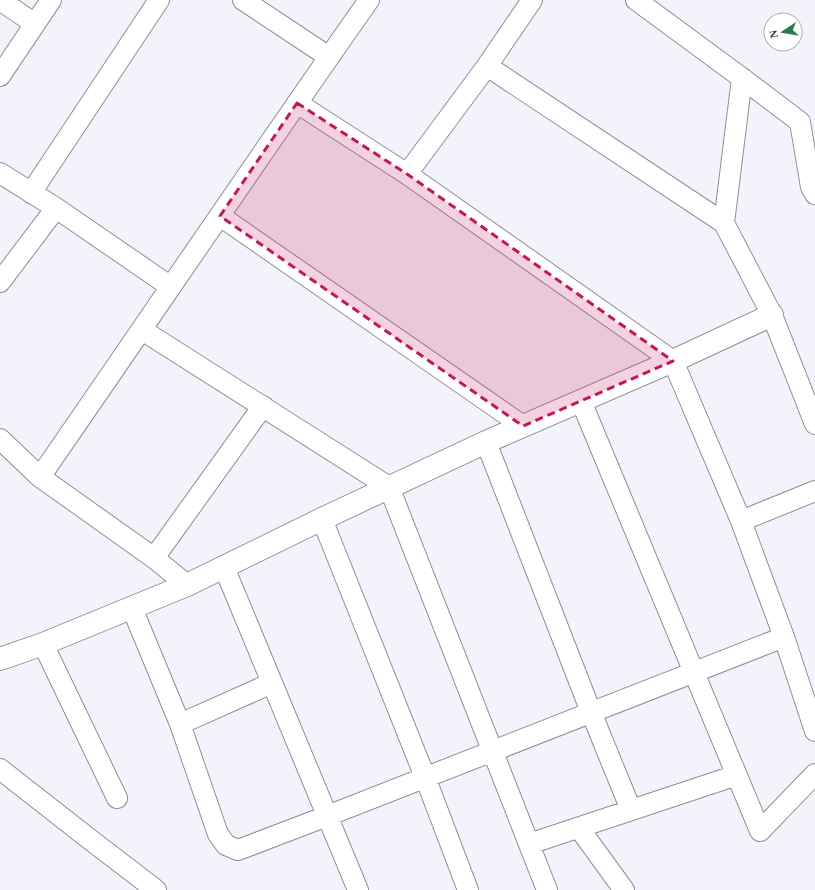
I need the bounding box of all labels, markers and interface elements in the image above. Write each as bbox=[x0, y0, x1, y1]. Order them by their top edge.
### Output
north arrow bbox=[763, 12, 803, 52]
text: N bbox=[767, 29, 780, 39]

